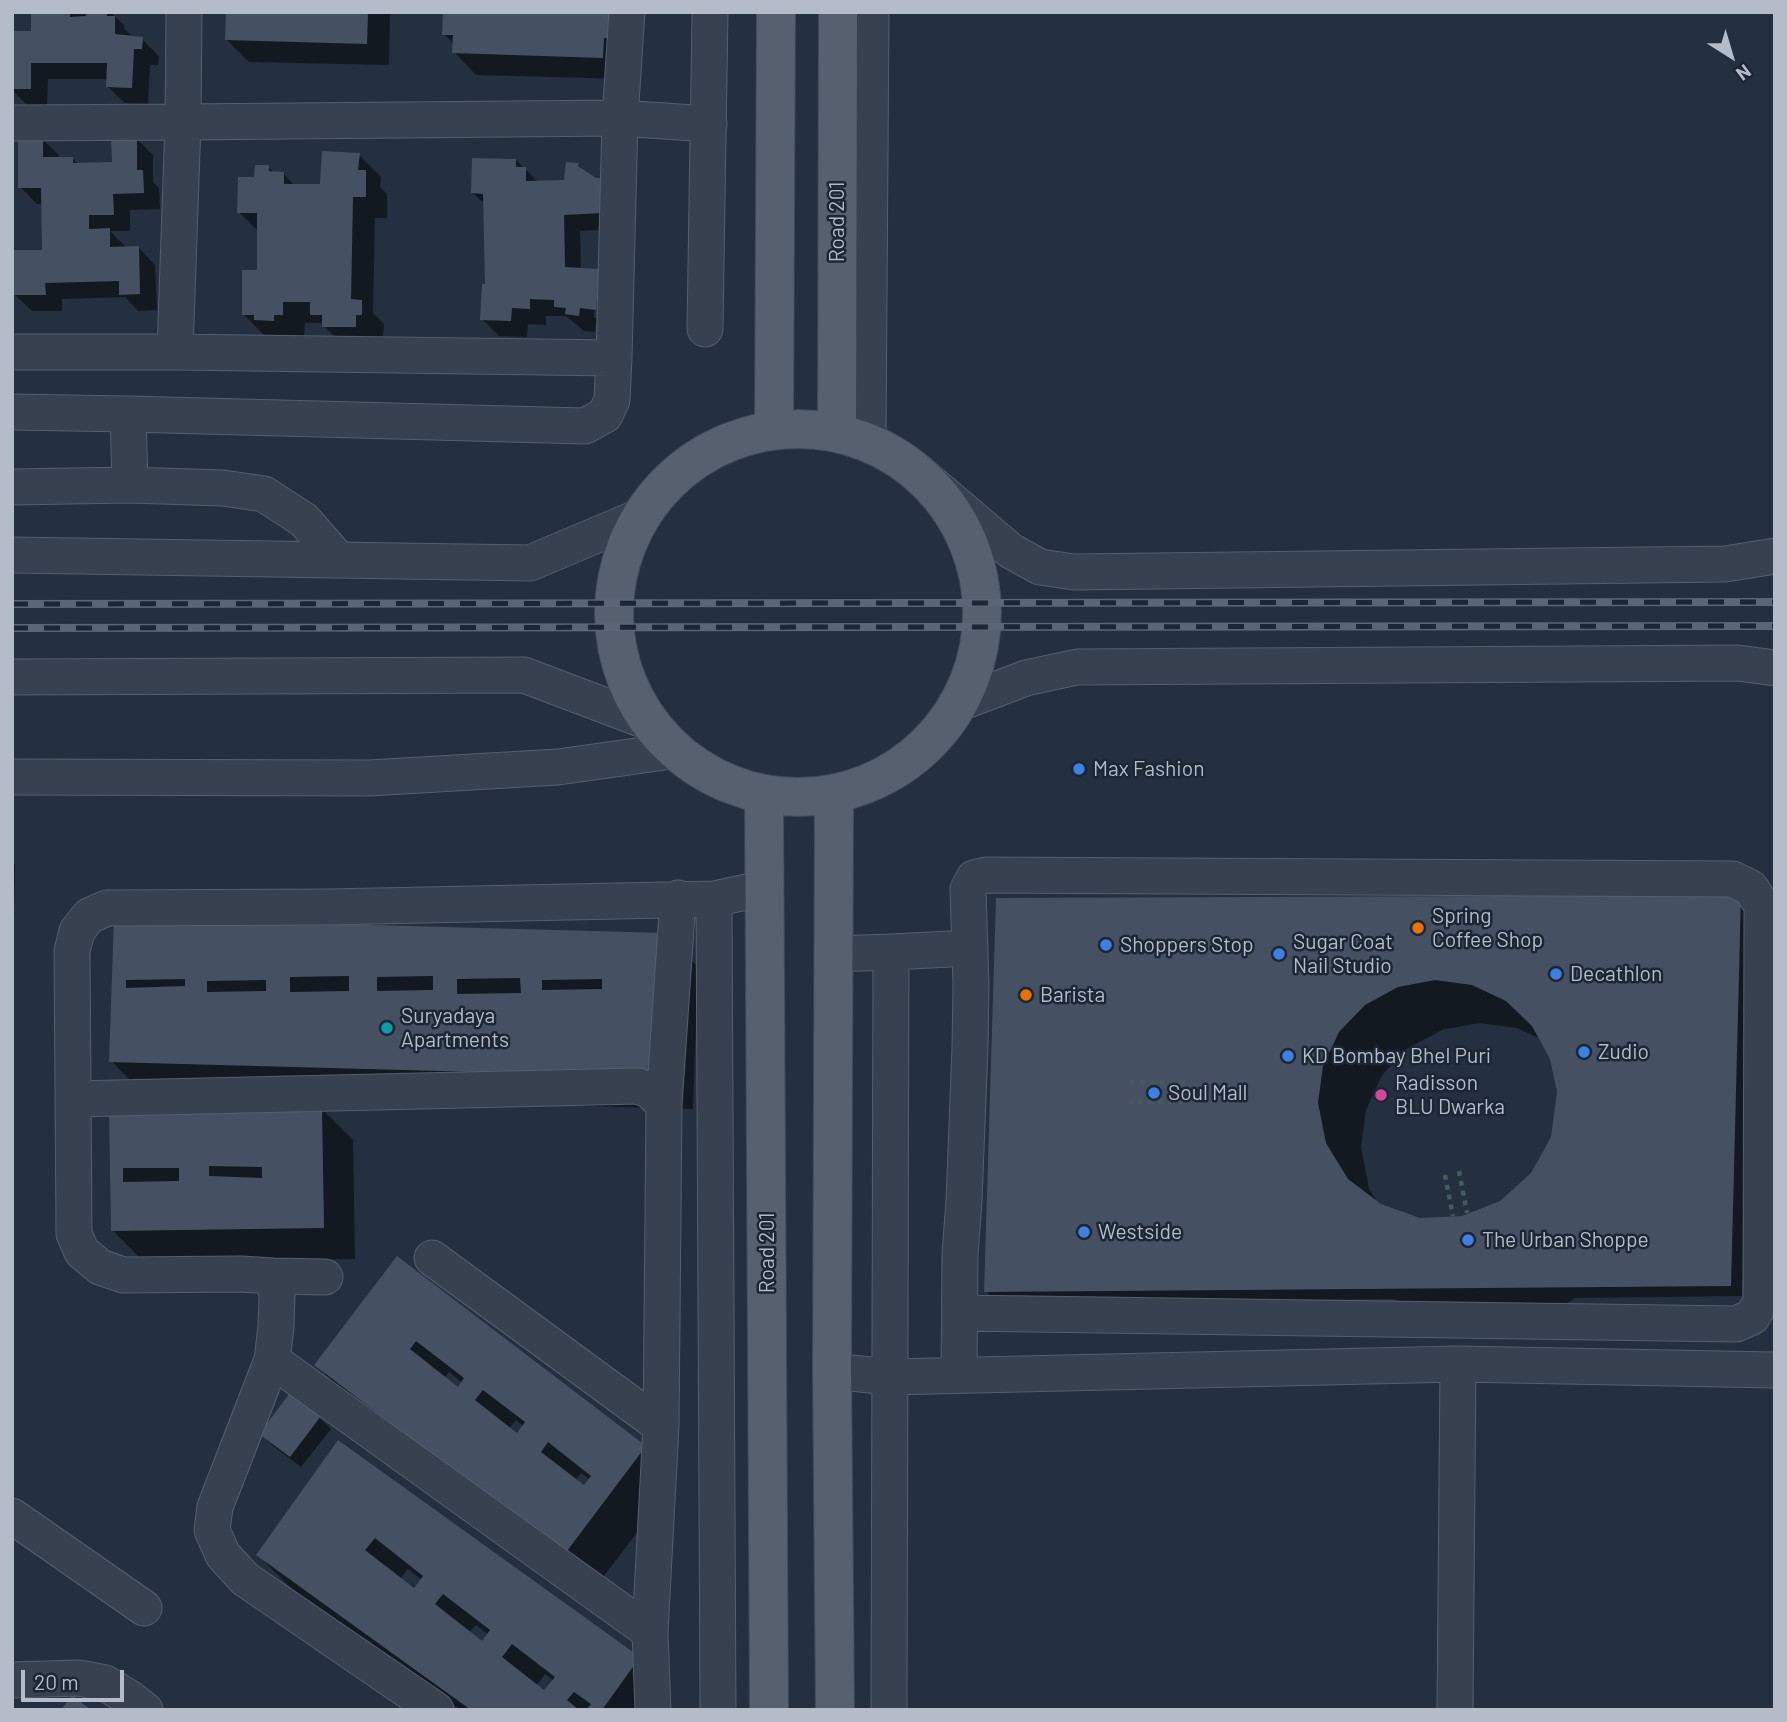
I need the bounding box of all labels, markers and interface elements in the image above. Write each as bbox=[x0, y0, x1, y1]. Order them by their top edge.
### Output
north arrow bbox=[1696, 21, 1766, 91]
text: N bbox=[1732, 60, 1756, 86]
street label: Road 201 bbox=[824, 182, 850, 262]
place label: Max Fashion bbox=[1093, 756, 1204, 782]
marker: Max Fashion bbox=[1071, 761, 1087, 777]
place label: Spring Coffee Shop bbox=[1432, 903, 1543, 953]
marker: Spring Coffee Shop bbox=[1410, 920, 1426, 936]
place label: Sugar Coat Nail Studio bbox=[1293, 929, 1393, 979]
place label: Shoppers Stop bbox=[1120, 932, 1254, 958]
marker: Shoppers Stop bbox=[1098, 937, 1114, 953]
marker: Sugar Coat Nail Studio bbox=[1271, 946, 1287, 962]
place label: Decathlon bbox=[1570, 961, 1662, 987]
marker: Decathlon bbox=[1548, 966, 1564, 982]
place label: Barista bbox=[1040, 982, 1105, 1008]
marker: Barista bbox=[1018, 987, 1034, 1003]
place label: Suryadaya Apartments bbox=[401, 1003, 509, 1053]
marker: Suryadaya Apartments bbox=[379, 1020, 395, 1036]
place label: Zudio bbox=[1598, 1039, 1649, 1065]
place label: KD Bombay Bhel Puri bbox=[1302, 1043, 1491, 1069]
marker: Zudio bbox=[1576, 1044, 1592, 1060]
marker: KD Bombay Bhel Puri bbox=[1280, 1048, 1296, 1064]
place label: Radisson BLU Dwarka bbox=[1395, 1070, 1505, 1120]
place label: Soul Mall bbox=[1168, 1080, 1247, 1106]
marker: Soul Mall bbox=[1146, 1085, 1162, 1101]
marker: Radisson BLU Dwarka bbox=[1373, 1087, 1389, 1103]
street label: Road 201 bbox=[754, 1213, 780, 1293]
place label: Westside bbox=[1098, 1219, 1182, 1245]
marker: Westside bbox=[1076, 1224, 1092, 1240]
place label: The Urban Shoppe bbox=[1482, 1227, 1649, 1253]
marker: The Urban Shoppe bbox=[1460, 1232, 1476, 1248]
scale bar bbox=[24, 1656, 128, 1700]
text: 20 m bbox=[34, 1669, 79, 1694]

